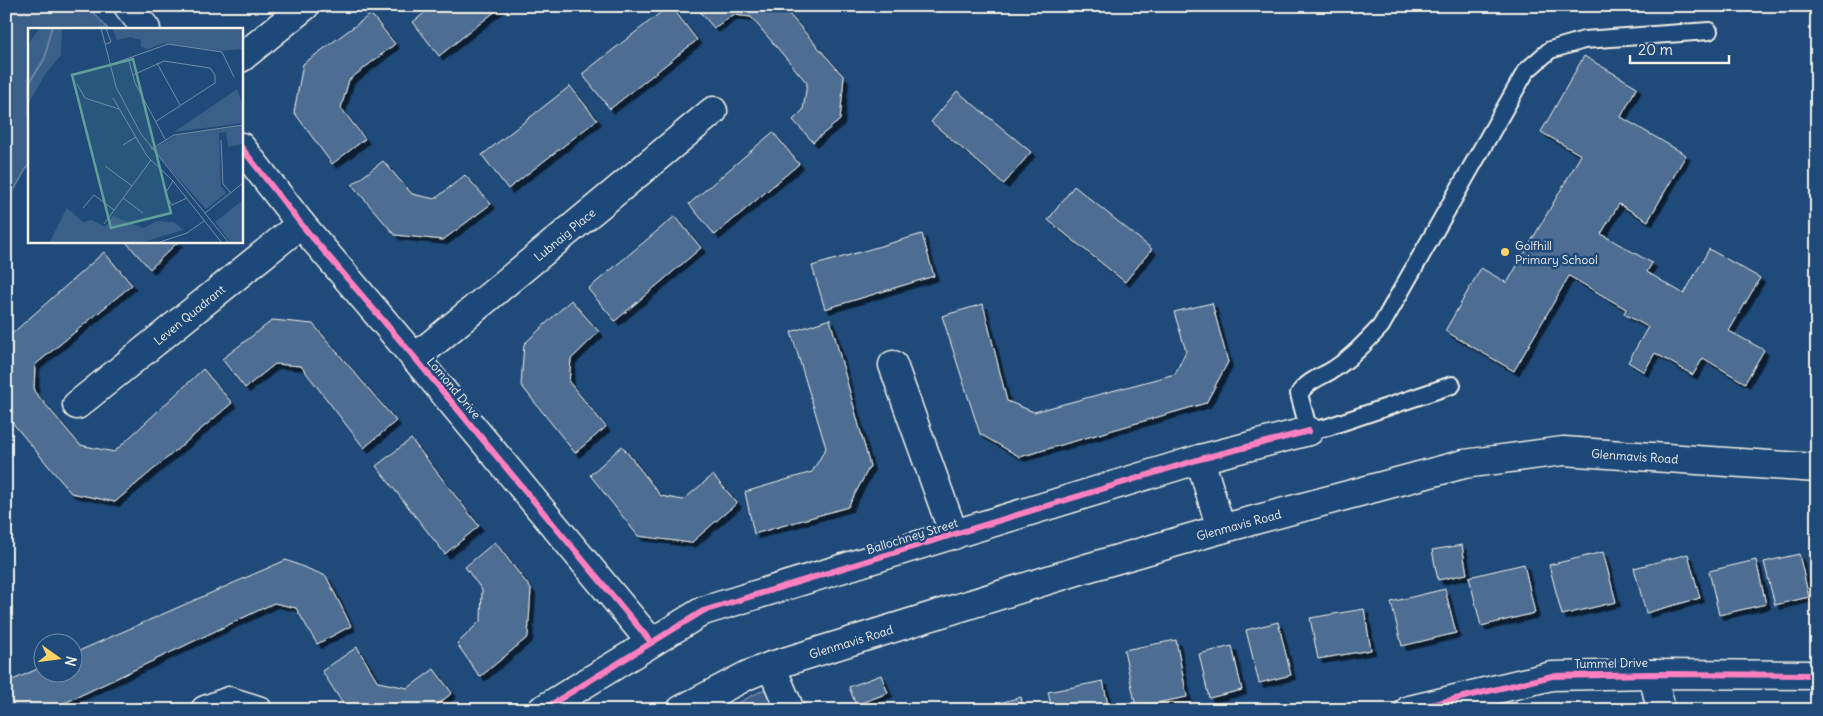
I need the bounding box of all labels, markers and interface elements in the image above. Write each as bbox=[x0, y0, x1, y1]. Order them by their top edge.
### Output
inset map bbox=[28, 28, 242, 242]
scale bar bbox=[1630, 32, 1729, 64]
text: 20 m bbox=[1638, 40, 1673, 59]
street label: Lubnaig Place bbox=[531, 204, 598, 264]
place label: Golfhill Primary School bbox=[1515, 238, 1598, 267]
marker: Golfhill Primary School bbox=[1499, 246, 1511, 258]
street label: Leven Quadrant bbox=[150, 281, 228, 348]
street label: Lomond Drive bbox=[424, 354, 484, 422]
street label: Glenmavis Road bbox=[1591, 445, 1679, 466]
street label: Glenmavis Road bbox=[1195, 506, 1283, 543]
street label: Ballochney Street bbox=[864, 515, 960, 557]
street label: Glenmavis Road bbox=[807, 621, 895, 661]
north arrow bbox=[32, 634, 82, 684]
text: N bbox=[61, 654, 81, 668]
street label: Tummel Drive bbox=[1574, 655, 1648, 671]

